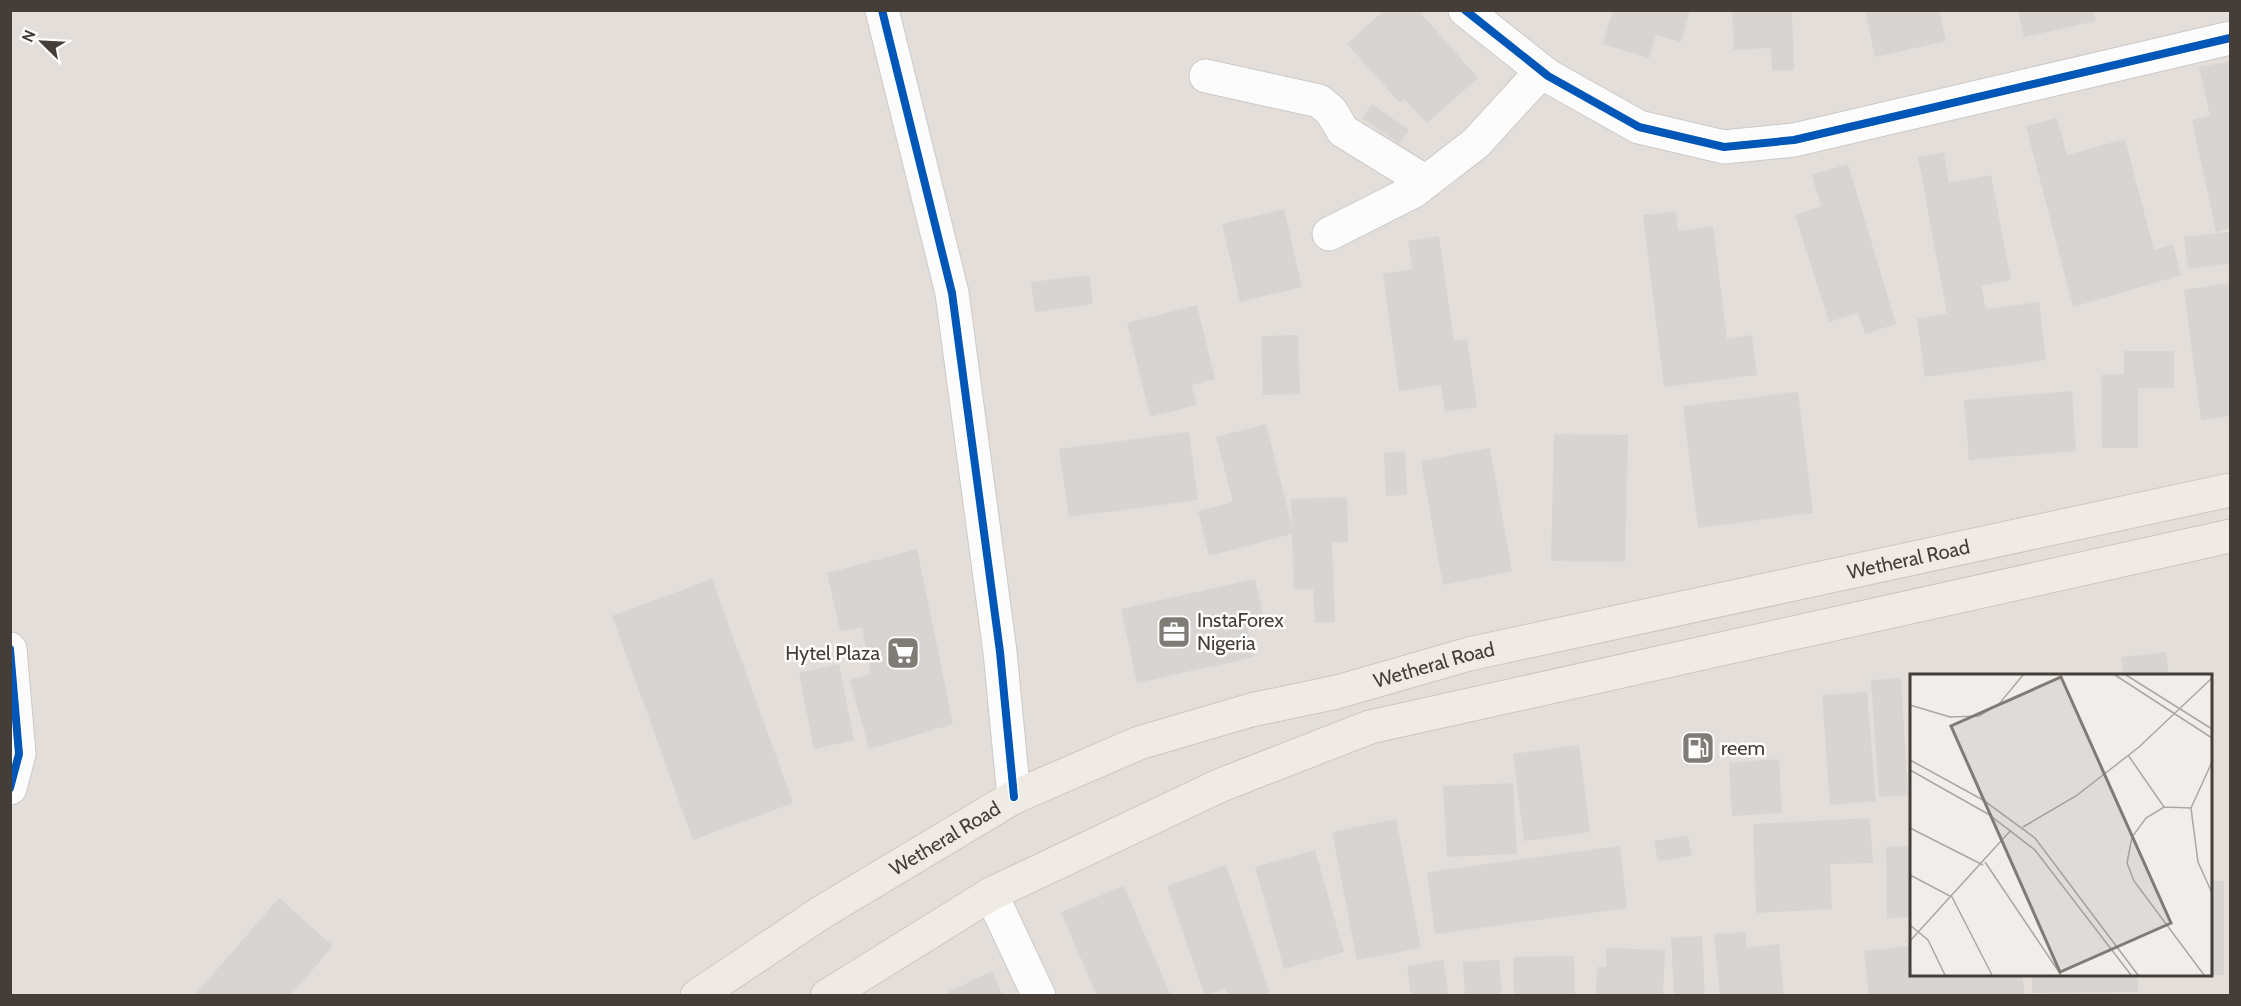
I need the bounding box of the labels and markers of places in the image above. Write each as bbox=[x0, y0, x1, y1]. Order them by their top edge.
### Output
place label: InstaForex Nigeria bbox=[1197, 608, 1284, 655]
office icon: InstaForex Nigeria bbox=[1156, 614, 1192, 650]
supermarket icon: Hytel Plaza bbox=[885, 635, 921, 671]
place label: Hytel Plaza bbox=[785, 641, 880, 665]
fuel station icon: reem bbox=[1680, 730, 1716, 766]
place label: reem bbox=[1721, 736, 1765, 760]

